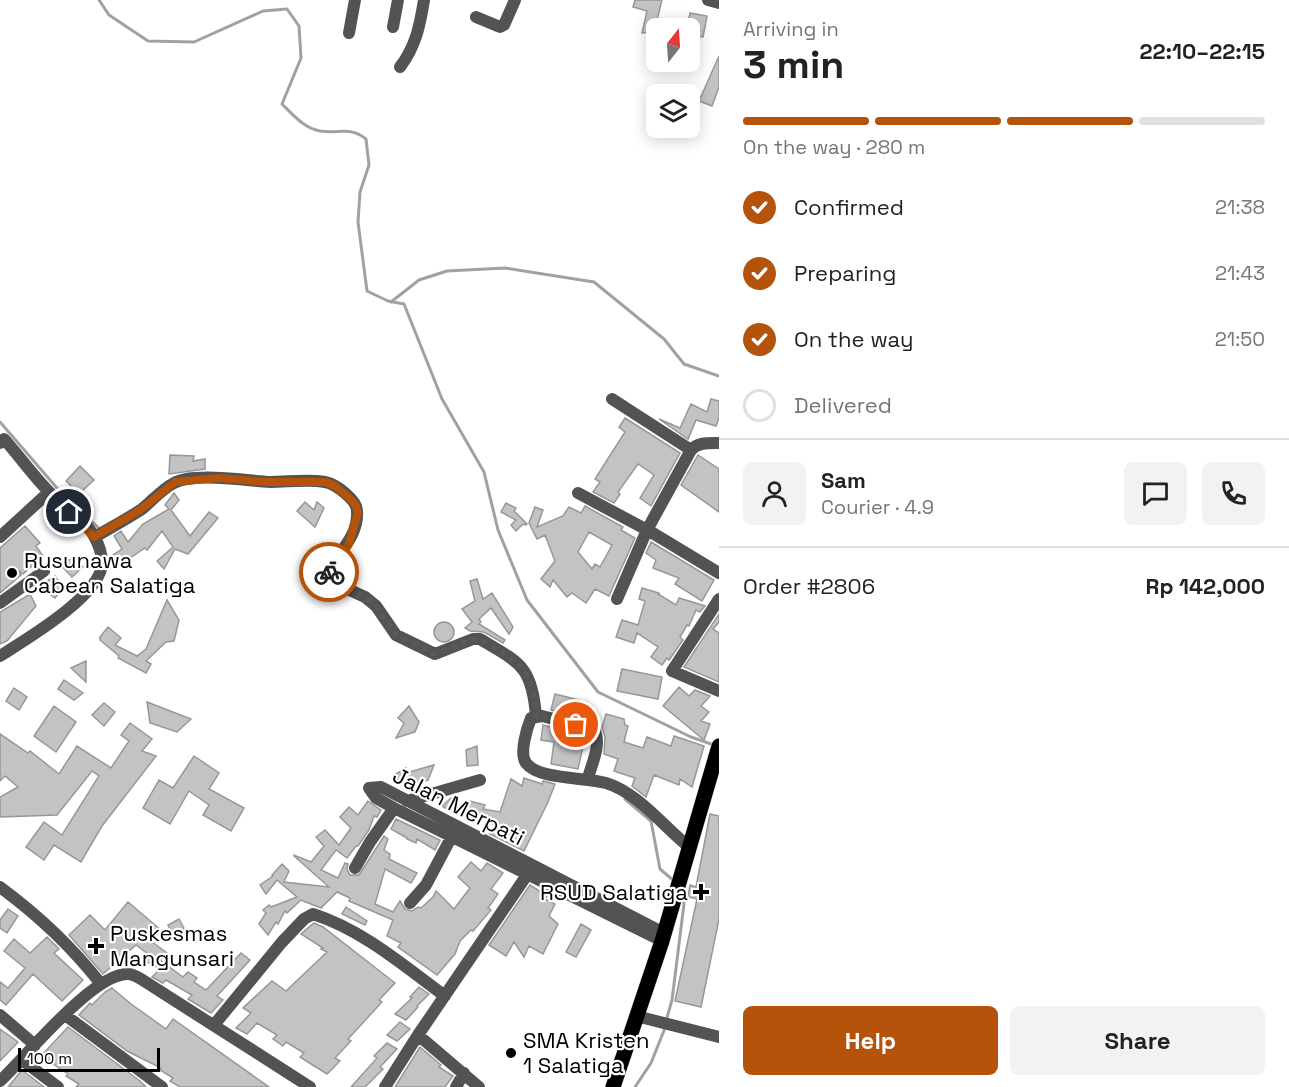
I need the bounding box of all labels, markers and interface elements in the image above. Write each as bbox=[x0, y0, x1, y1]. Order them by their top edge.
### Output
text: Arriving in bbox=[743, 16, 839, 42]
north arrow bbox=[646, 18, 700, 72]
map controls bbox=[646, 18, 700, 138]
text: 22:10–22:15 bbox=[1139, 37, 1265, 65]
text: 3 min bbox=[743, 40, 844, 89]
button: layers bbox=[646, 84, 700, 138]
text: On the way · 280 m bbox=[743, 134, 925, 160]
icon: check bbox=[743, 191, 776, 224]
text: Confirmed bbox=[794, 193, 904, 221]
text: 21:38 bbox=[1215, 194, 1265, 220]
icon: check bbox=[743, 257, 776, 290]
text: Preparing bbox=[794, 259, 896, 287]
text: 21:43 bbox=[1215, 260, 1265, 286]
icon: check bbox=[743, 323, 776, 356]
text: On the way bbox=[794, 325, 913, 353]
text: 21:50 bbox=[1215, 326, 1265, 352]
text: Delivered bbox=[794, 391, 892, 419]
button: person bbox=[743, 462, 806, 525]
button: chat bbox=[1124, 462, 1187, 525]
button: phone bbox=[1202, 462, 1265, 525]
text: Sam bbox=[821, 466, 866, 494]
pin bbox=[43, 486, 94, 537]
text: Courier · 4.9 bbox=[821, 494, 934, 520]
icon: home bbox=[52, 495, 85, 528]
courier bbox=[299, 542, 359, 602]
place label: Rusunawa Cabean Salatiga bbox=[24, 546, 196, 599]
icon: bike bbox=[313, 556, 346, 589]
marker: Rusunawa Cabean Salatiga bbox=[5, 566, 19, 580]
text: Order #2806 bbox=[743, 572, 875, 600]
text: Rp 142,000 bbox=[1145, 572, 1265, 600]
pin bbox=[550, 699, 601, 750]
icon: bag bbox=[559, 708, 592, 741]
street label: Jalan Merpati bbox=[388, 761, 530, 851]
place label: RSUD Salatiga bbox=[540, 878, 688, 906]
marker: RSUD Salatiga bbox=[692, 883, 710, 901]
place label: Puskesmas Mangunsari bbox=[110, 919, 234, 972]
marker: Puskesmas Mangunsari bbox=[87, 937, 105, 955]
button: Help bbox=[743, 1006, 998, 1075]
button: Share bbox=[1010, 1006, 1265, 1075]
place label: SMA Kristen 1 Salatiga bbox=[523, 1026, 649, 1079]
scale bar bbox=[18, 1045, 160, 1072]
marker: SMA Kristen 1 Salatiga bbox=[504, 1046, 518, 1060]
text: 100 m bbox=[27, 1048, 72, 1069]

